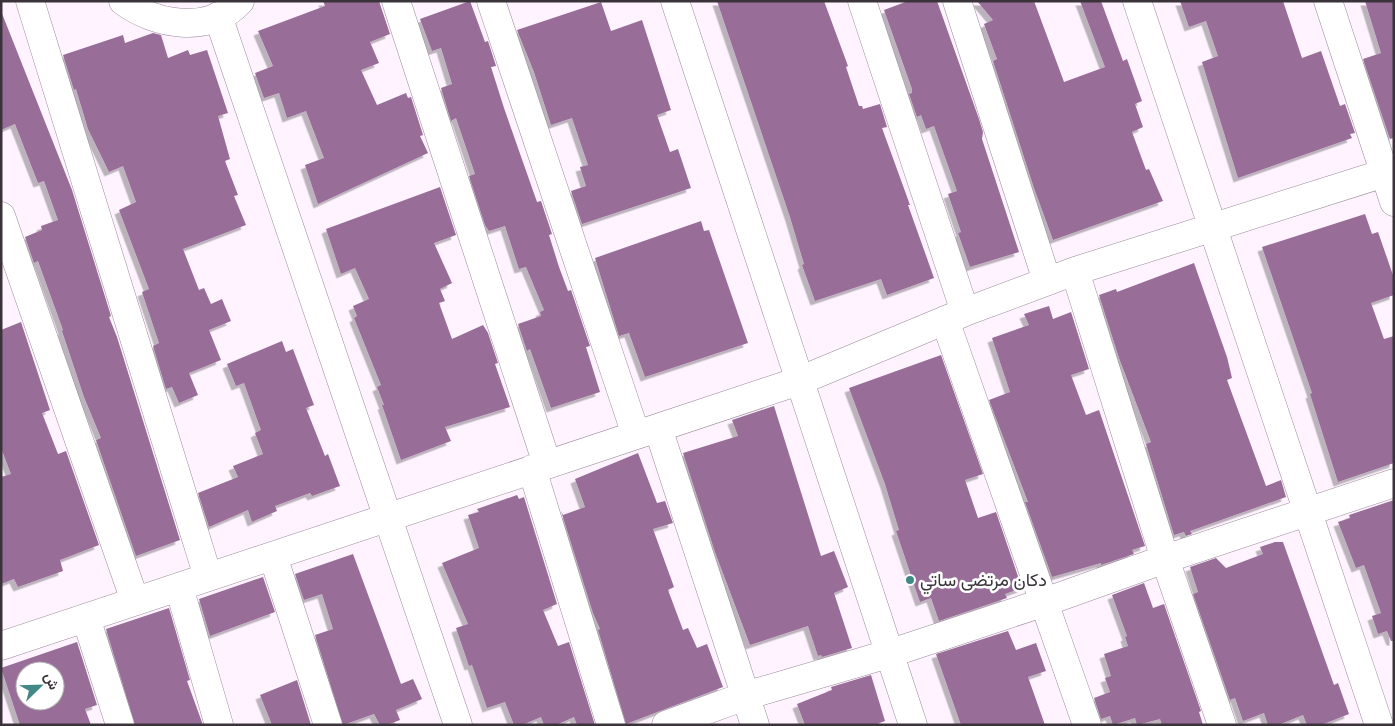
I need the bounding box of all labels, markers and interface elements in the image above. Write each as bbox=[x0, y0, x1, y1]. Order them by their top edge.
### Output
place label: دكان مرتضى ساتي bbox=[920, 569, 1047, 595]
marker: دكان مرتضى ساتي bbox=[904, 574, 916, 586]
north arrow bbox=[15, 661, 65, 711]
text: ش bbox=[40, 670, 63, 692]

